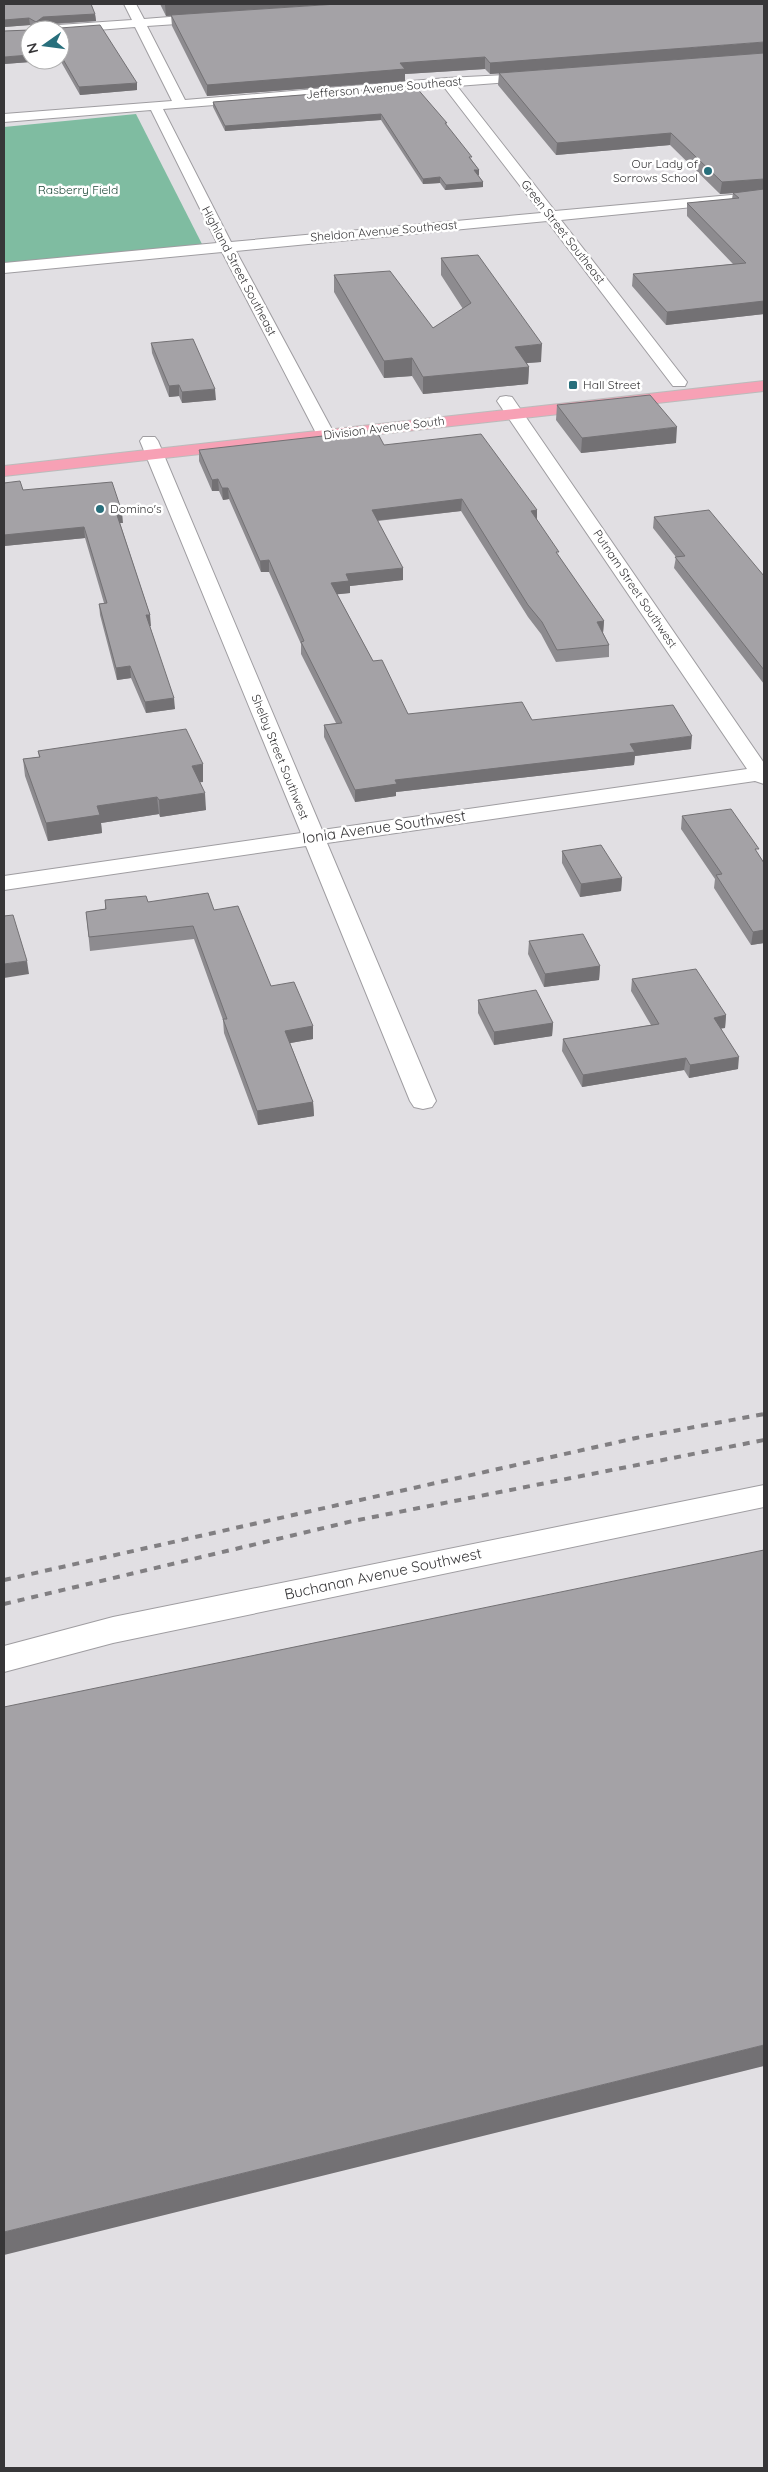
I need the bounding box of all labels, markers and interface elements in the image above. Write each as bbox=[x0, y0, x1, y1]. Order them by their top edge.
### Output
north arrow bbox=[20, 20, 70, 70]
text: N bbox=[22, 41, 42, 55]
street label: Jefferson Avenue Southeast bbox=[305, 73, 463, 102]
place label: Our Lady of Sorrows School bbox=[613, 156, 699, 185]
marker: Our Lady of Sorrows School bbox=[702, 165, 714, 177]
street label: Green Street Southeast bbox=[518, 177, 609, 287]
park label: Rasberry Field bbox=[38, 182, 118, 197]
street label: Highland Street Southeast bbox=[199, 203, 280, 338]
street label: Sheldon Avenue Southeast bbox=[310, 217, 458, 244]
place label: Hall Street bbox=[583, 377, 641, 392]
marker: Hall Street bbox=[567, 379, 579, 391]
street label: Division Avenue South bbox=[323, 413, 445, 442]
place label: Domino's bbox=[110, 501, 162, 516]
marker: Domino's bbox=[94, 503, 106, 515]
street label: Putnam Street Southwest bbox=[590, 527, 681, 651]
street label: Shelby Street Southwest bbox=[248, 692, 312, 822]
street label: Ionia Avenue Southwest bbox=[301, 806, 467, 847]
street label: Buchanan Avenue Southwest bbox=[283, 1543, 483, 1604]

